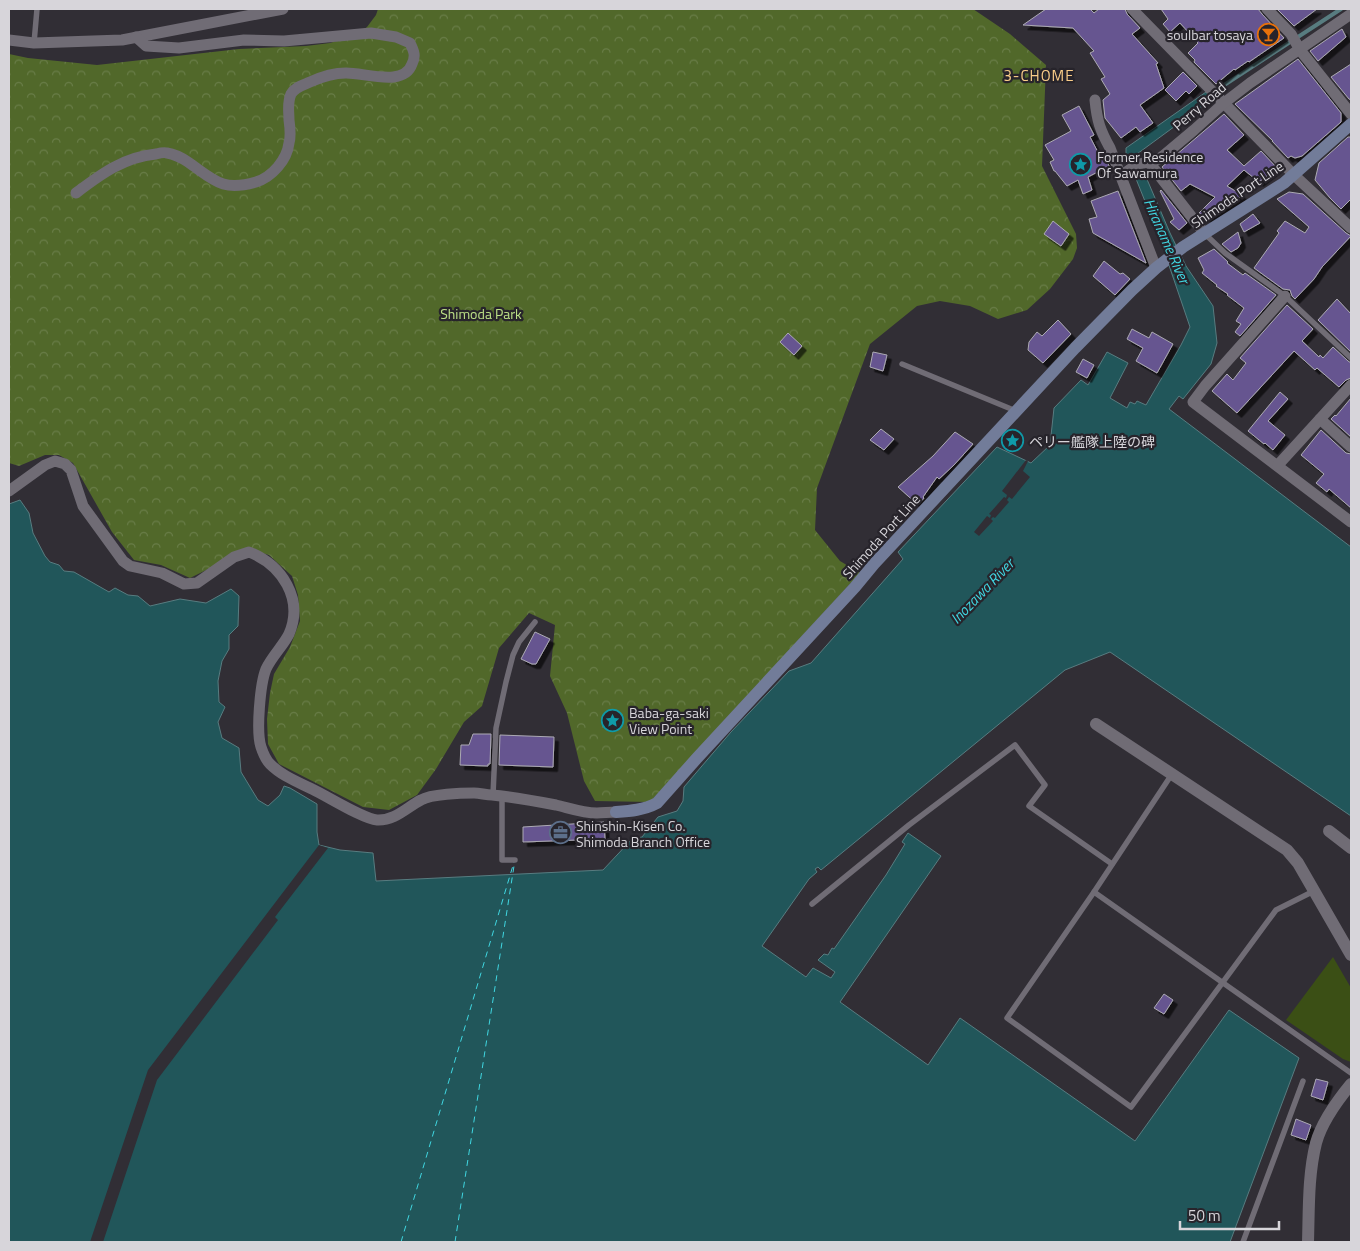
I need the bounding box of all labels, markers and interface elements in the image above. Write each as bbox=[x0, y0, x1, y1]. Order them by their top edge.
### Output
bar icon: soulbar tosaya bbox=[1257, 22, 1281, 46]
place label: soulbar tosaya bbox=[1167, 24, 1253, 45]
district label: 3-CHOME bbox=[1003, 64, 1075, 87]
street label: Perry Road bbox=[1168, 77, 1230, 135]
place label: Former Residence Of Sawamura bbox=[1097, 146, 1203, 183]
place icon: Former Residence Of Sawamura bbox=[1069, 152, 1093, 176]
street label: Shimoda Port Line bbox=[1187, 155, 1287, 233]
water label: Hiraname River bbox=[1138, 195, 1197, 289]
park label: Shimoda Park bbox=[440, 303, 522, 324]
place icon: ペリー艦隊上陸の碑 bbox=[1001, 429, 1025, 453]
place label: ペリー艦隊上陸の碑 bbox=[1029, 431, 1155, 452]
street label: Shimoda Port Line bbox=[837, 489, 925, 583]
water label: Inozawa River bbox=[945, 551, 1021, 629]
place label: Baba-ga-saki View Point bbox=[629, 702, 709, 739]
place icon: Baba-ga-saki View Point bbox=[601, 708, 625, 732]
place label: Shinshin-Kisen Co. Shimoda Branch Office bbox=[576, 815, 710, 852]
office icon: Shinshin-Kisen Co. Shimoda Branch Office bbox=[548, 821, 572, 845]
scale bar bbox=[1180, 1198, 1279, 1230]
text: 50 m bbox=[1188, 1204, 1221, 1227]

